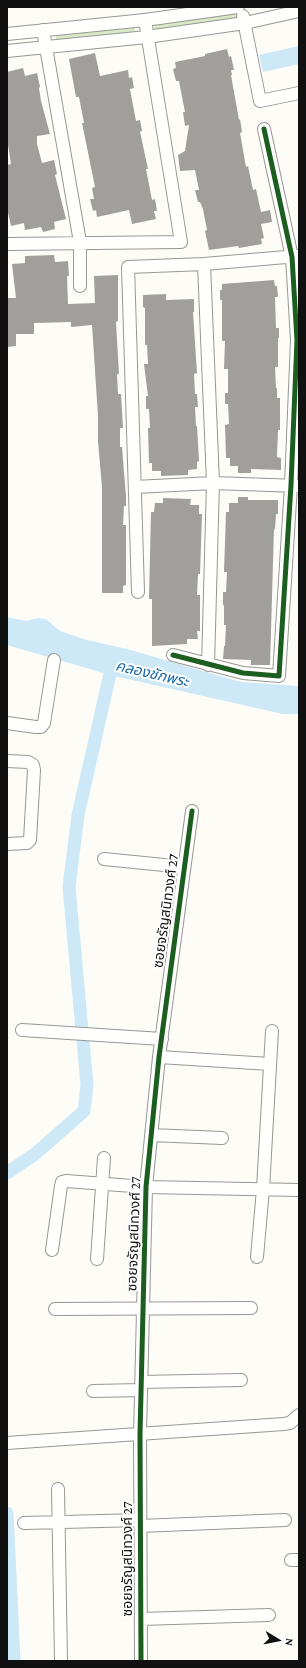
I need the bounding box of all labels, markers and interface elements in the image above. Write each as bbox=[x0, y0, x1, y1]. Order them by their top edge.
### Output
water label: คลองชักพระ bbox=[114, 657, 190, 691]
street label: ซอยจรัญสนิทวงศ์ 27 bbox=[150, 853, 182, 969]
street label: ซอยจรัญสนิทวงศ์ 27 bbox=[124, 1176, 144, 1292]
street label: ซอยจรัญสนิทวงศ์ 27 bbox=[120, 1501, 136, 1617]
north arrow bbox=[258, 1620, 298, 1660]
text: N bbox=[283, 1637, 296, 1647]

